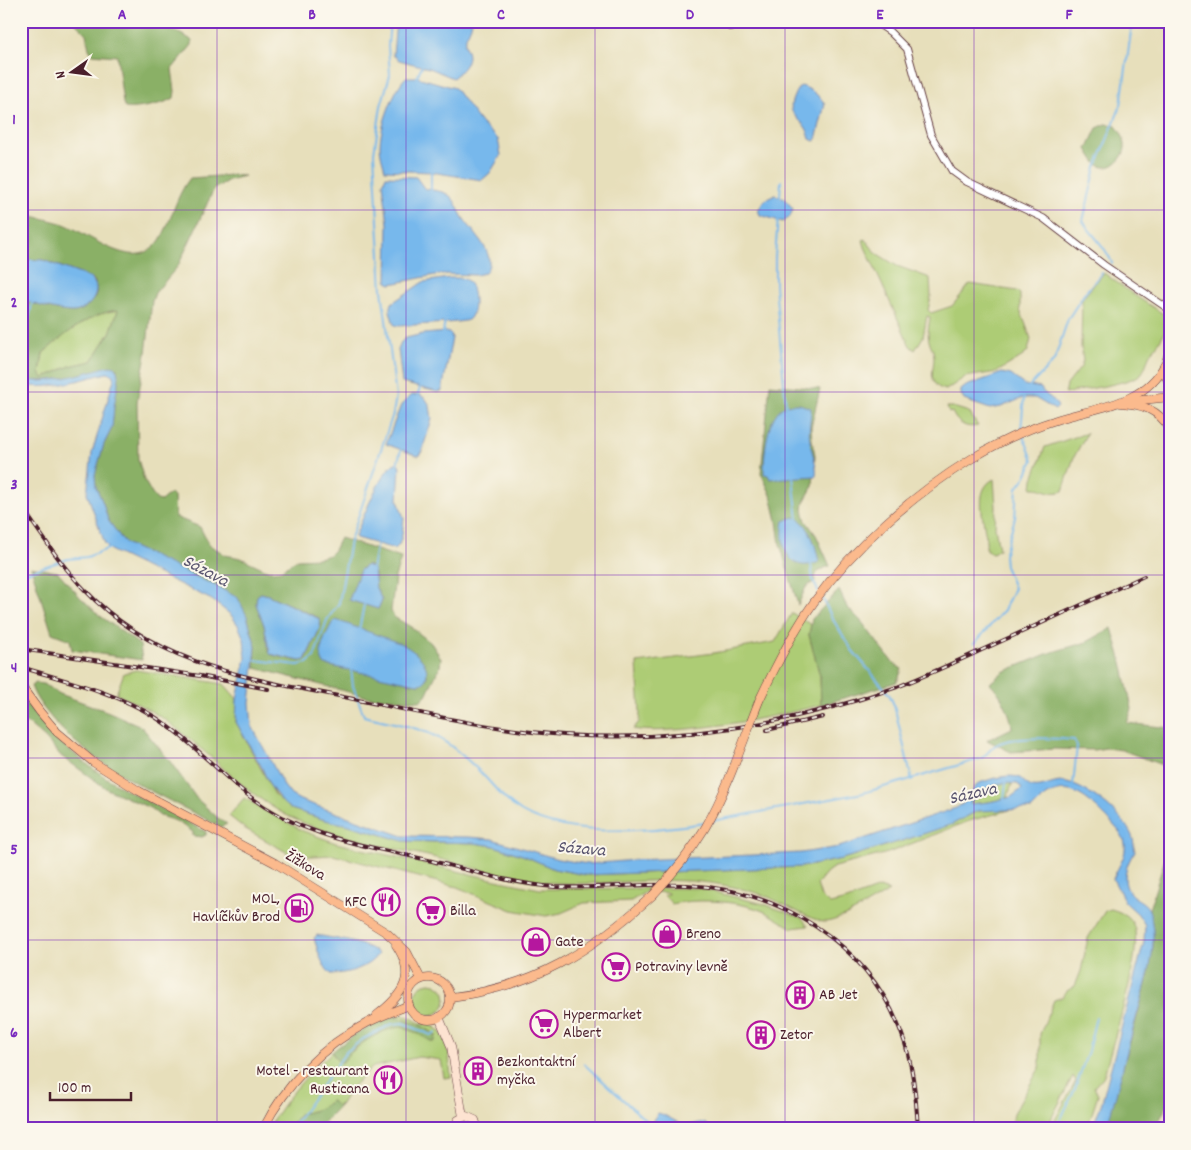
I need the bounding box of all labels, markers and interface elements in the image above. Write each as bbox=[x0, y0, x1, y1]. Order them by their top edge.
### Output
text: A bbox=[118, 4, 127, 27]
text: B bbox=[308, 4, 316, 27]
text: C bbox=[497, 4, 505, 27]
text: D bbox=[686, 4, 695, 27]
text: E bbox=[876, 4, 884, 27]
text: F bbox=[1065, 4, 1073, 27]
north arrow bbox=[48, 48, 98, 98]
text: N bbox=[51, 69, 72, 80]
text: 1 bbox=[12, 109, 16, 132]
text: 2 bbox=[11, 292, 18, 315]
text: 3 bbox=[10, 474, 18, 497]
water label: Sázava bbox=[178, 550, 233, 595]
text: 4 bbox=[11, 657, 17, 680]
water label: Sázava bbox=[947, 777, 1001, 813]
water label: Sázava bbox=[556, 835, 608, 865]
text: 5 bbox=[10, 839, 18, 862]
street label: Žižkova bbox=[280, 845, 330, 887]
restaurant icon: KFC bbox=[371, 887, 401, 917]
place label: MOL, Havlíčkův Brod bbox=[193, 888, 280, 929]
place label: KFC bbox=[345, 891, 367, 914]
fuel station icon: MOL, Havlíčkův Brod bbox=[284, 893, 314, 923]
supermarket icon: Billa bbox=[416, 896, 446, 926]
place label: Billa bbox=[450, 900, 476, 923]
shop icon: Breno bbox=[652, 919, 682, 949]
place label: Breno bbox=[686, 923, 721, 946]
shop icon: Gate bbox=[521, 927, 551, 957]
place label: Gate bbox=[555, 931, 584, 954]
supermarket icon: Potraviny levně bbox=[601, 952, 631, 982]
place label: Potraviny levně bbox=[635, 956, 728, 979]
building icon: AB Jet bbox=[785, 980, 815, 1010]
place label: AB Jet bbox=[819, 984, 858, 1007]
place label: Hypermarket Albert bbox=[563, 1004, 642, 1045]
supermarket icon: Hypermarket Albert bbox=[529, 1009, 559, 1039]
building icon: Zetor bbox=[746, 1020, 776, 1050]
text: 6 bbox=[10, 1022, 18, 1045]
place label: Zetor bbox=[780, 1024, 813, 1047]
place label: Bezkontaktní myčka bbox=[497, 1051, 576, 1092]
building icon: Bezkontaktní myčka bbox=[463, 1056, 493, 1086]
place label: Motel - restaurant Rusticana bbox=[256, 1060, 369, 1101]
restaurant icon: Motel - restaurant Rusticana bbox=[373, 1065, 403, 1095]
scale bar bbox=[50, 1070, 131, 1102]
text: 100 m bbox=[58, 1078, 91, 1100]

